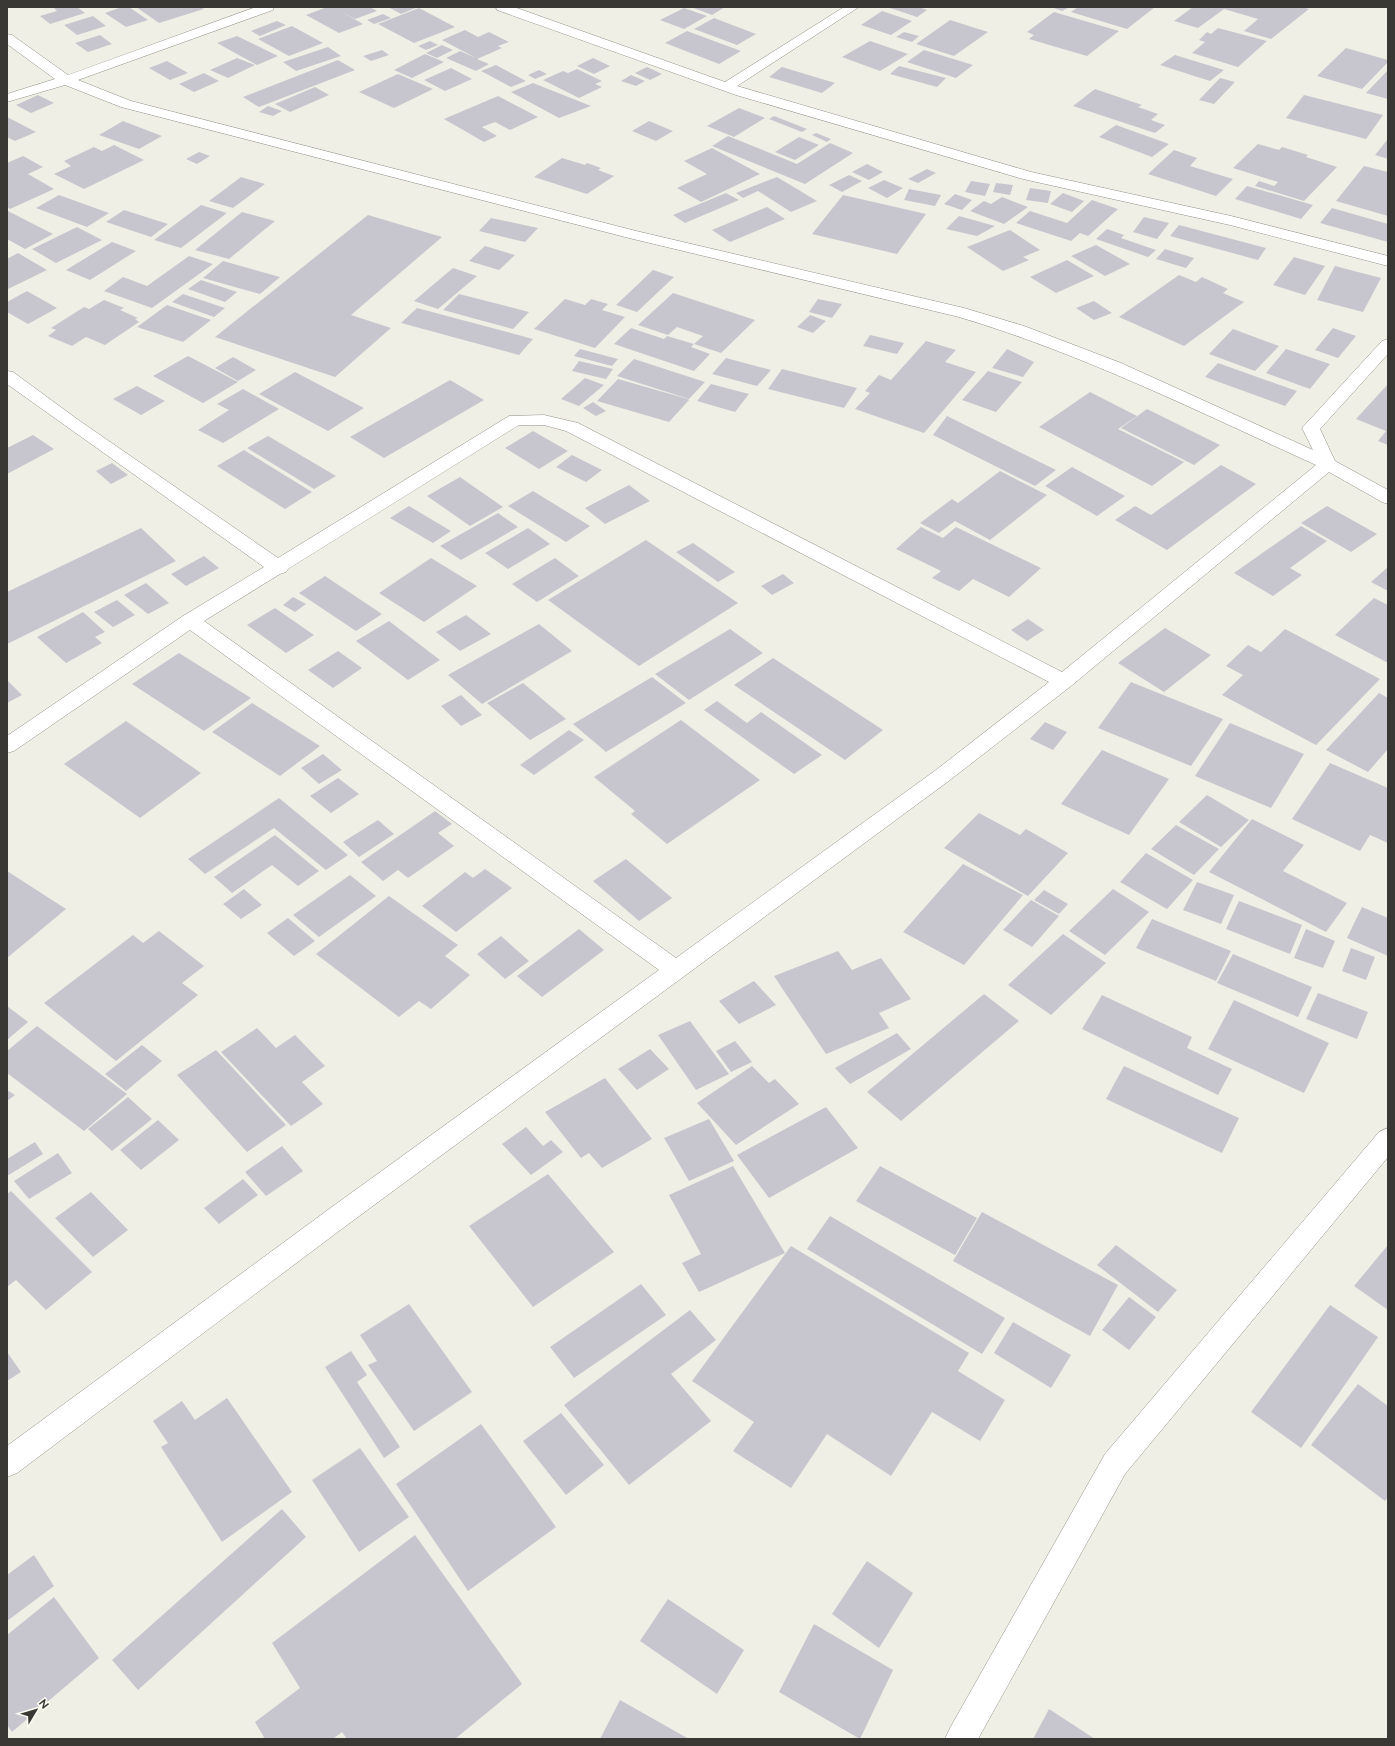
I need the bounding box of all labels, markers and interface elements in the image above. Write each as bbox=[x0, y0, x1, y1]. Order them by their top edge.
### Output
north arrow bbox=[16, 1690, 56, 1730]
text: N bbox=[36, 1697, 51, 1711]

